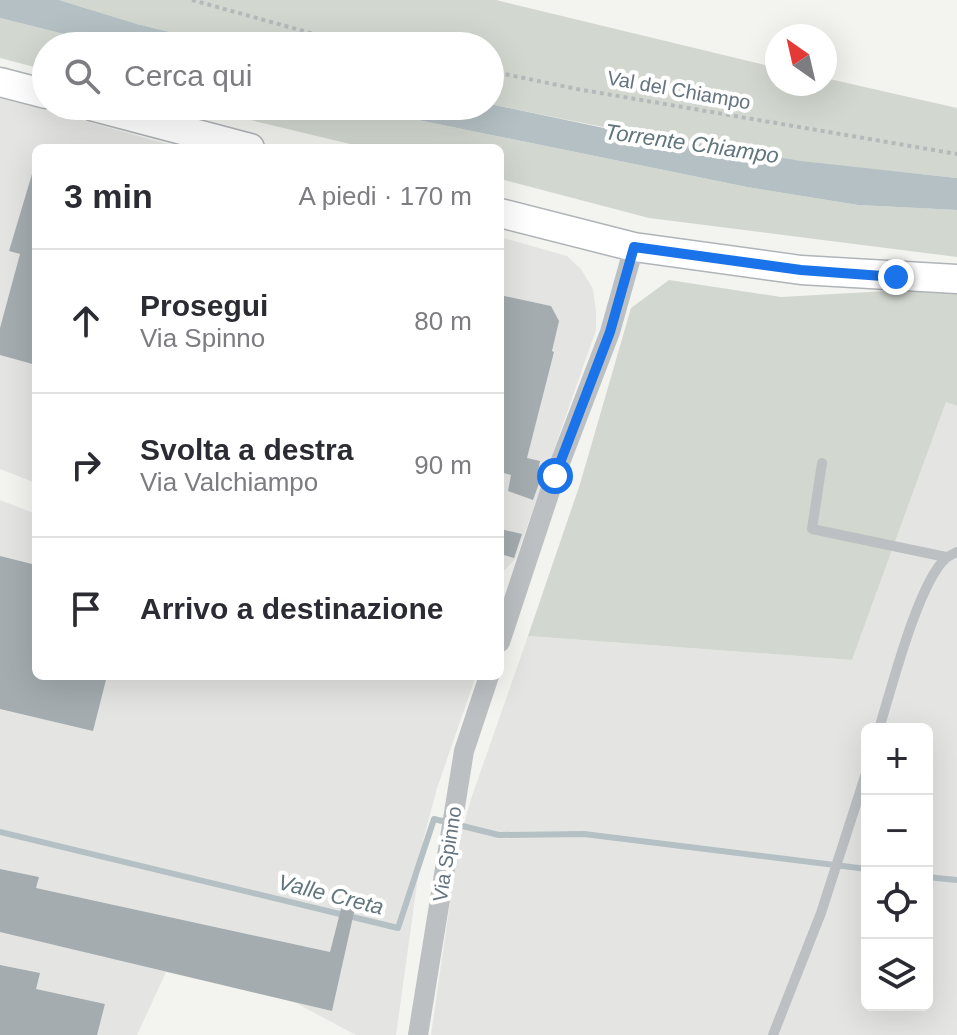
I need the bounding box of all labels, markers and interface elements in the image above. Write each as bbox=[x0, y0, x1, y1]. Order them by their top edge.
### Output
north arrow bbox=[765, 24, 837, 96]
search box bbox=[32, 32, 504, 120]
icon: search bbox=[60, 54, 104, 98]
text: Cerca qui bbox=[124, 59, 252, 92]
street label: Val del Chiampo bbox=[606, 67, 752, 113]
water label: Torrente Chiampo bbox=[603, 119, 780, 168]
text: 3 min bbox=[64, 177, 153, 215]
text: A piedi · 170 m bbox=[299, 181, 472, 211]
route end bbox=[878, 259, 914, 295]
text: Prosegui bbox=[140, 289, 268, 322]
icon: ahead bbox=[64, 299, 108, 343]
text: 80 m bbox=[414, 306, 472, 336]
text: Via Spinno bbox=[140, 323, 265, 353]
text: Svolta a destra bbox=[140, 433, 353, 466]
icon: right bbox=[64, 443, 108, 487]
text: 90 m bbox=[414, 450, 472, 480]
route start bbox=[537, 458, 573, 494]
text: Via Valchiampo bbox=[140, 467, 318, 497]
icon: arrive bbox=[64, 587, 108, 631]
text: Arrivo a destinazione bbox=[140, 592, 443, 625]
map controls bbox=[861, 723, 933, 1011]
button: + bbox=[861, 723, 933, 795]
button: − bbox=[861, 795, 933, 867]
street label: Via Spinno bbox=[429, 805, 465, 903]
button: locate bbox=[861, 867, 933, 939]
water label: Valle Creta bbox=[275, 869, 386, 920]
button: layers bbox=[861, 939, 933, 1011]

